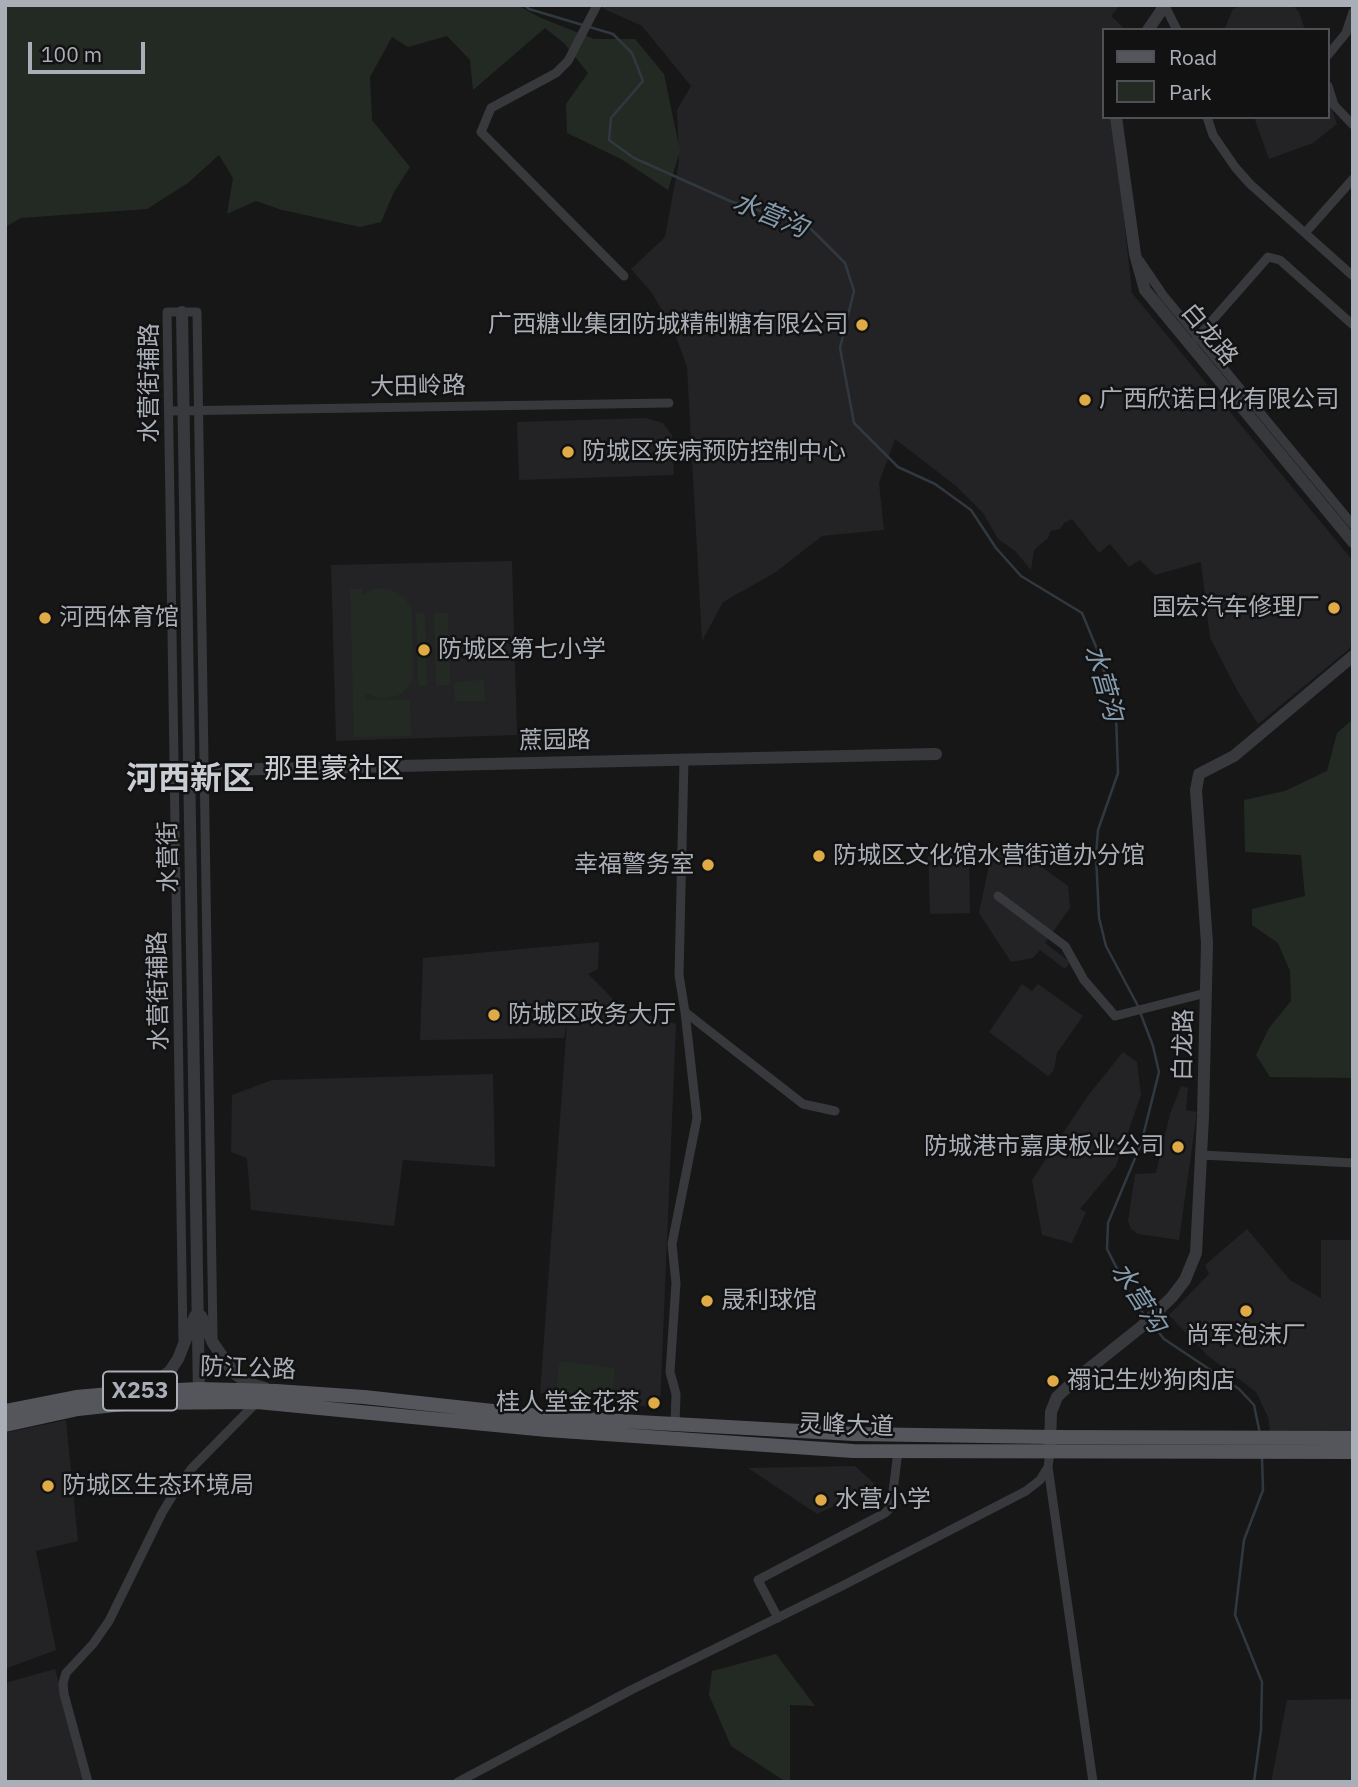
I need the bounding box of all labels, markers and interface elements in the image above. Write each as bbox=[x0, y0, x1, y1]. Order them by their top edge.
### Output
scale bar bbox=[32, 28, 149, 72]
legend bbox=[1102, 28, 1330, 119]
text: 100 m bbox=[41, 40, 102, 68]
text: Road bbox=[1169, 43, 1217, 71]
text: Park bbox=[1169, 78, 1212, 106]
water label: 水营沟 bbox=[728, 187, 812, 245]
street label: 白龙路 bbox=[1175, 298, 1243, 372]
place label: 广西糖业集团防城精制糖有限公司 bbox=[488, 311, 848, 339]
marker: 广西糖业集团防城精制糖有限公司 bbox=[854, 317, 870, 333]
street label: 水营街辅路 bbox=[136, 323, 164, 443]
street label: 大田岭路 bbox=[370, 372, 466, 402]
place label: 广西欣诺日化有限公司 bbox=[1099, 386, 1339, 414]
marker: 广西欣诺日化有限公司 bbox=[1077, 392, 1093, 408]
place label: 防城区疾病预防控制中心 bbox=[582, 438, 846, 466]
marker: 防城区疾病预防控制中心 bbox=[560, 444, 576, 460]
place label: 国宏汽车修理厂 bbox=[1152, 594, 1320, 622]
marker: 国宏汽车修理厂 bbox=[1326, 600, 1342, 616]
place label: 河西体育馆 bbox=[59, 604, 179, 632]
marker: 河西体育馆 bbox=[37, 610, 53, 626]
place label: 防城区第七小学 bbox=[438, 636, 606, 664]
water label: 水营沟 bbox=[1077, 641, 1129, 725]
marker: 防城区第七小学 bbox=[416, 642, 432, 658]
street label: 蔗园路 bbox=[519, 726, 591, 756]
district label: 那里蒙社区 bbox=[264, 753, 404, 787]
district label: 河西新区 bbox=[126, 761, 254, 799]
street label: 水营街 bbox=[154, 821, 184, 893]
place label: 防城区文化馆水营街道办分馆 bbox=[833, 842, 1145, 870]
marker: 防城区文化馆水营街道办分馆 bbox=[811, 848, 827, 864]
place label: 幸福警务室 bbox=[574, 851, 694, 879]
marker: 幸福警务室 bbox=[700, 857, 716, 873]
street label: 水营街辅路 bbox=[144, 931, 174, 1051]
place label: 防城区政务大厅 bbox=[508, 1001, 676, 1029]
marker: 防城区政务大厅 bbox=[486, 1007, 502, 1023]
street label: 白龙路 bbox=[1169, 1009, 1199, 1081]
place label: 防城港市嘉庚板业公司 bbox=[924, 1133, 1164, 1161]
marker: 防城港市嘉庚板业公司 bbox=[1170, 1139, 1186, 1155]
water label: 水营沟 bbox=[1104, 1257, 1172, 1339]
place label: 晟利球馆 bbox=[721, 1287, 817, 1315]
marker: 晟利球馆 bbox=[699, 1293, 715, 1309]
marker: 尚军泡沫厂 bbox=[1238, 1303, 1254, 1319]
place label: 尚军泡沫厂 bbox=[1186, 1322, 1306, 1350]
street label: 防江公路 bbox=[200, 1353, 296, 1385]
place label: 禤记生炒狗肉店 bbox=[1067, 1367, 1235, 1395]
road number: X253 bbox=[103, 1372, 177, 1410]
marker: 禤记生炒狗肉店 bbox=[1045, 1373, 1061, 1389]
place label: 桂人堂金花茶 bbox=[496, 1389, 640, 1417]
marker: 桂人堂金花茶 bbox=[646, 1395, 662, 1411]
street label: 灵峰大道 bbox=[798, 1410, 894, 1442]
place label: 防城区生态环境局 bbox=[62, 1472, 254, 1500]
marker: 防城区生态环境局 bbox=[40, 1478, 56, 1494]
place label: 水营小学 bbox=[835, 1486, 931, 1514]
marker: 水营小学 bbox=[813, 1492, 829, 1508]

